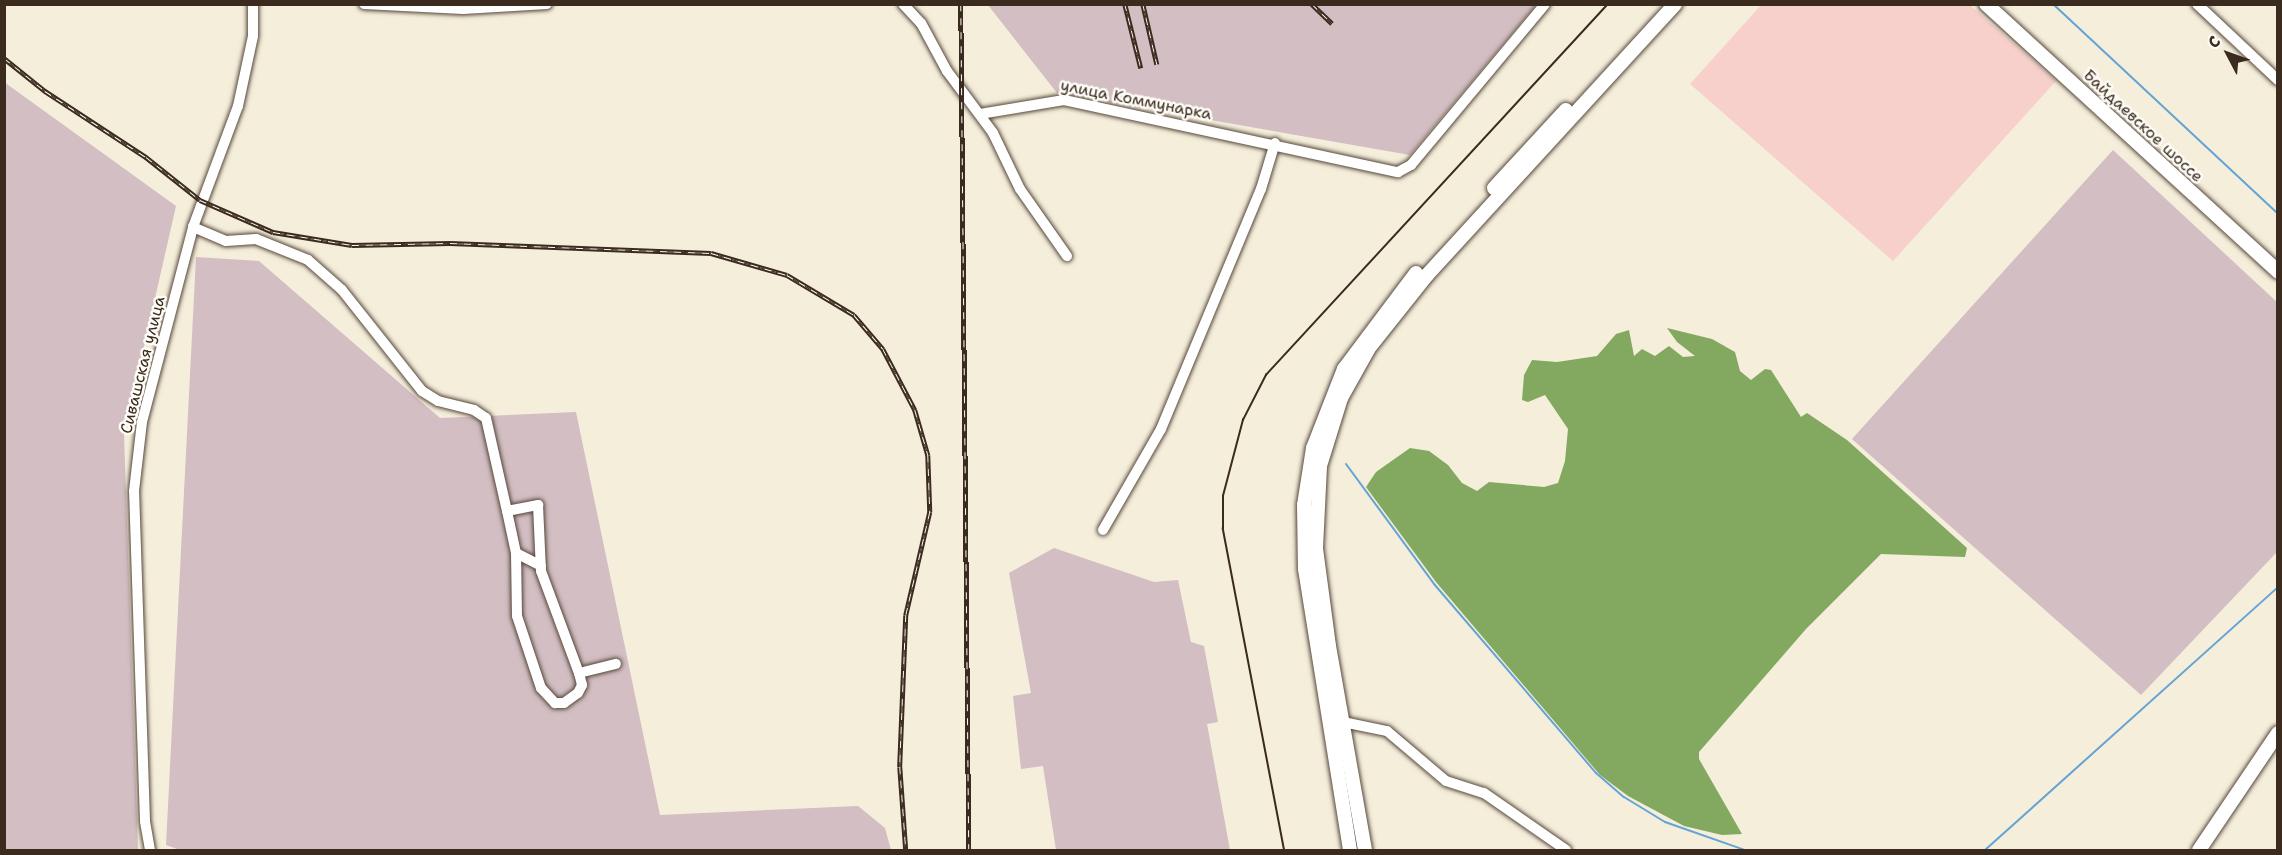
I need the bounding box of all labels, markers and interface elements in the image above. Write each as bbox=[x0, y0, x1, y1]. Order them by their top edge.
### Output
north arrow bbox=[2198, 24, 2258, 84]
text: С bbox=[2203, 31, 2225, 52]
street label: Байдаевское шоссе bbox=[2079, 66, 2207, 186]
street label: улица Коммунарка bbox=[1059, 76, 1213, 124]
street label: Сивашская улица bbox=[117, 294, 169, 436]

